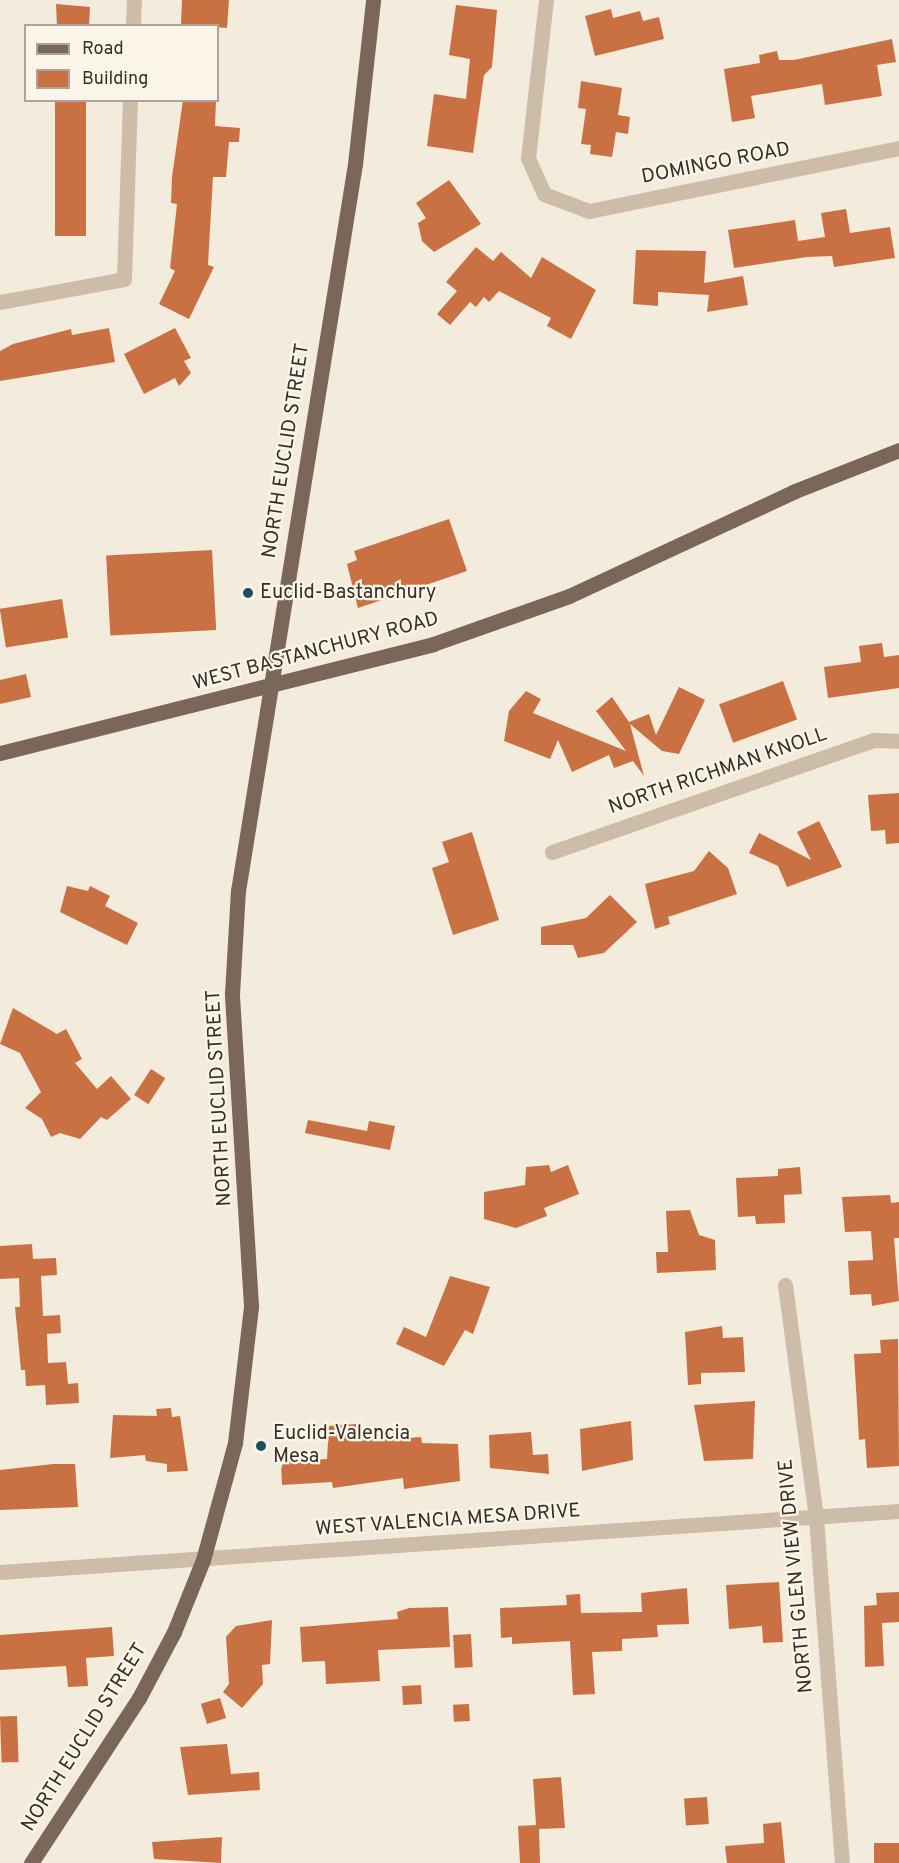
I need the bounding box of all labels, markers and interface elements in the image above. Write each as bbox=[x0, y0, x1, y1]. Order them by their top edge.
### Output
legend bbox=[24, 24, 219, 102]
text: Road bbox=[82, 38, 124, 61]
text: Building bbox=[82, 68, 148, 91]
street label: DOMINGO ROAD bbox=[640, 138, 792, 190]
street label: NORTH EUCLID STREET bbox=[258, 342, 316, 560]
place label: Euclid-Bastanchury bbox=[260, 581, 436, 605]
marker: Euclid-Bastanchury bbox=[241, 586, 255, 600]
street label: WEST BASTANCHURY ROAD bbox=[190, 607, 442, 697]
street label: NORTH RICHMAN KNOLL bbox=[606, 723, 830, 821]
street label: NORTH EUCLID STREET bbox=[202, 989, 238, 1207]
place label: Euclid-Valencia Mesa bbox=[273, 1422, 410, 1469]
marker: Euclid-Valencia Mesa bbox=[254, 1439, 268, 1453]
street label: NORTH GLEN VIEW DRIVE bbox=[775, 1457, 819, 1695]
street label: WEST VALENCIA MESA DRIVE bbox=[313, 1500, 583, 1542]
street label: NORTH EUCLID STREET bbox=[17, 1639, 153, 1837]

